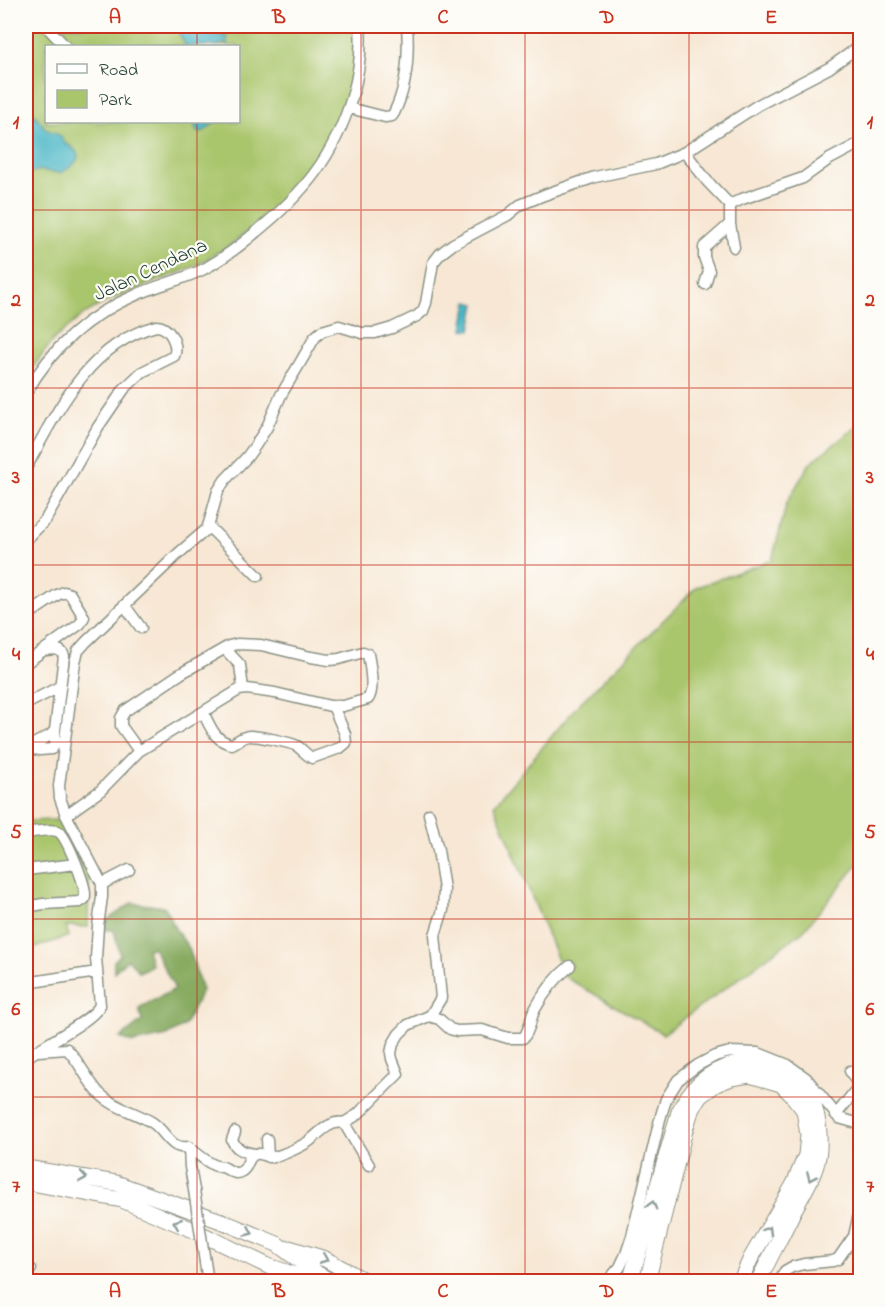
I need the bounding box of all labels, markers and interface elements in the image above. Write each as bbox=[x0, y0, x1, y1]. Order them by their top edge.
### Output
text: A bbox=[109, 4, 121, 33]
text: B bbox=[271, 4, 286, 33]
text: C bbox=[438, 4, 449, 33]
text: D bbox=[599, 4, 614, 33]
text: E bbox=[765, 4, 777, 33]
legend bbox=[45, 45, 240, 123]
text: Road bbox=[99, 58, 138, 84]
text: Park bbox=[99, 88, 132, 114]
text: 1 bbox=[13, 109, 20, 138]
text: 1 bbox=[867, 109, 874, 138]
street label: Jalan Cendana bbox=[90, 232, 212, 310]
text: 2 bbox=[10, 287, 21, 316]
text: 2 bbox=[864, 287, 875, 316]
text: 3 bbox=[11, 464, 20, 493]
text: 3 bbox=[865, 464, 874, 493]
text: 4 bbox=[12, 641, 21, 670]
text: 4 bbox=[866, 641, 875, 670]
text: 5 bbox=[10, 819, 22, 848]
text: 5 bbox=[864, 819, 876, 848]
text: 6 bbox=[12, 996, 21, 1025]
text: 6 bbox=[866, 996, 875, 1025]
one-way arrow bbox=[79, 1171, 88, 1183]
one-way arrow bbox=[806, 1171, 818, 1182]
text: 7 bbox=[12, 1173, 21, 1202]
text: 7 bbox=[866, 1173, 875, 1202]
one-way arrow bbox=[645, 1200, 657, 1211]
one-way arrow bbox=[172, 1218, 183, 1230]
one-way arrow bbox=[243, 1225, 254, 1237]
one-way arrow bbox=[760, 1226, 772, 1236]
one-way arrow bbox=[317, 1252, 328, 1264]
text: A bbox=[109, 1278, 121, 1307]
text: B bbox=[271, 1278, 286, 1307]
text: C bbox=[438, 1278, 449, 1307]
text: D bbox=[599, 1278, 614, 1307]
text: E bbox=[765, 1278, 777, 1307]

